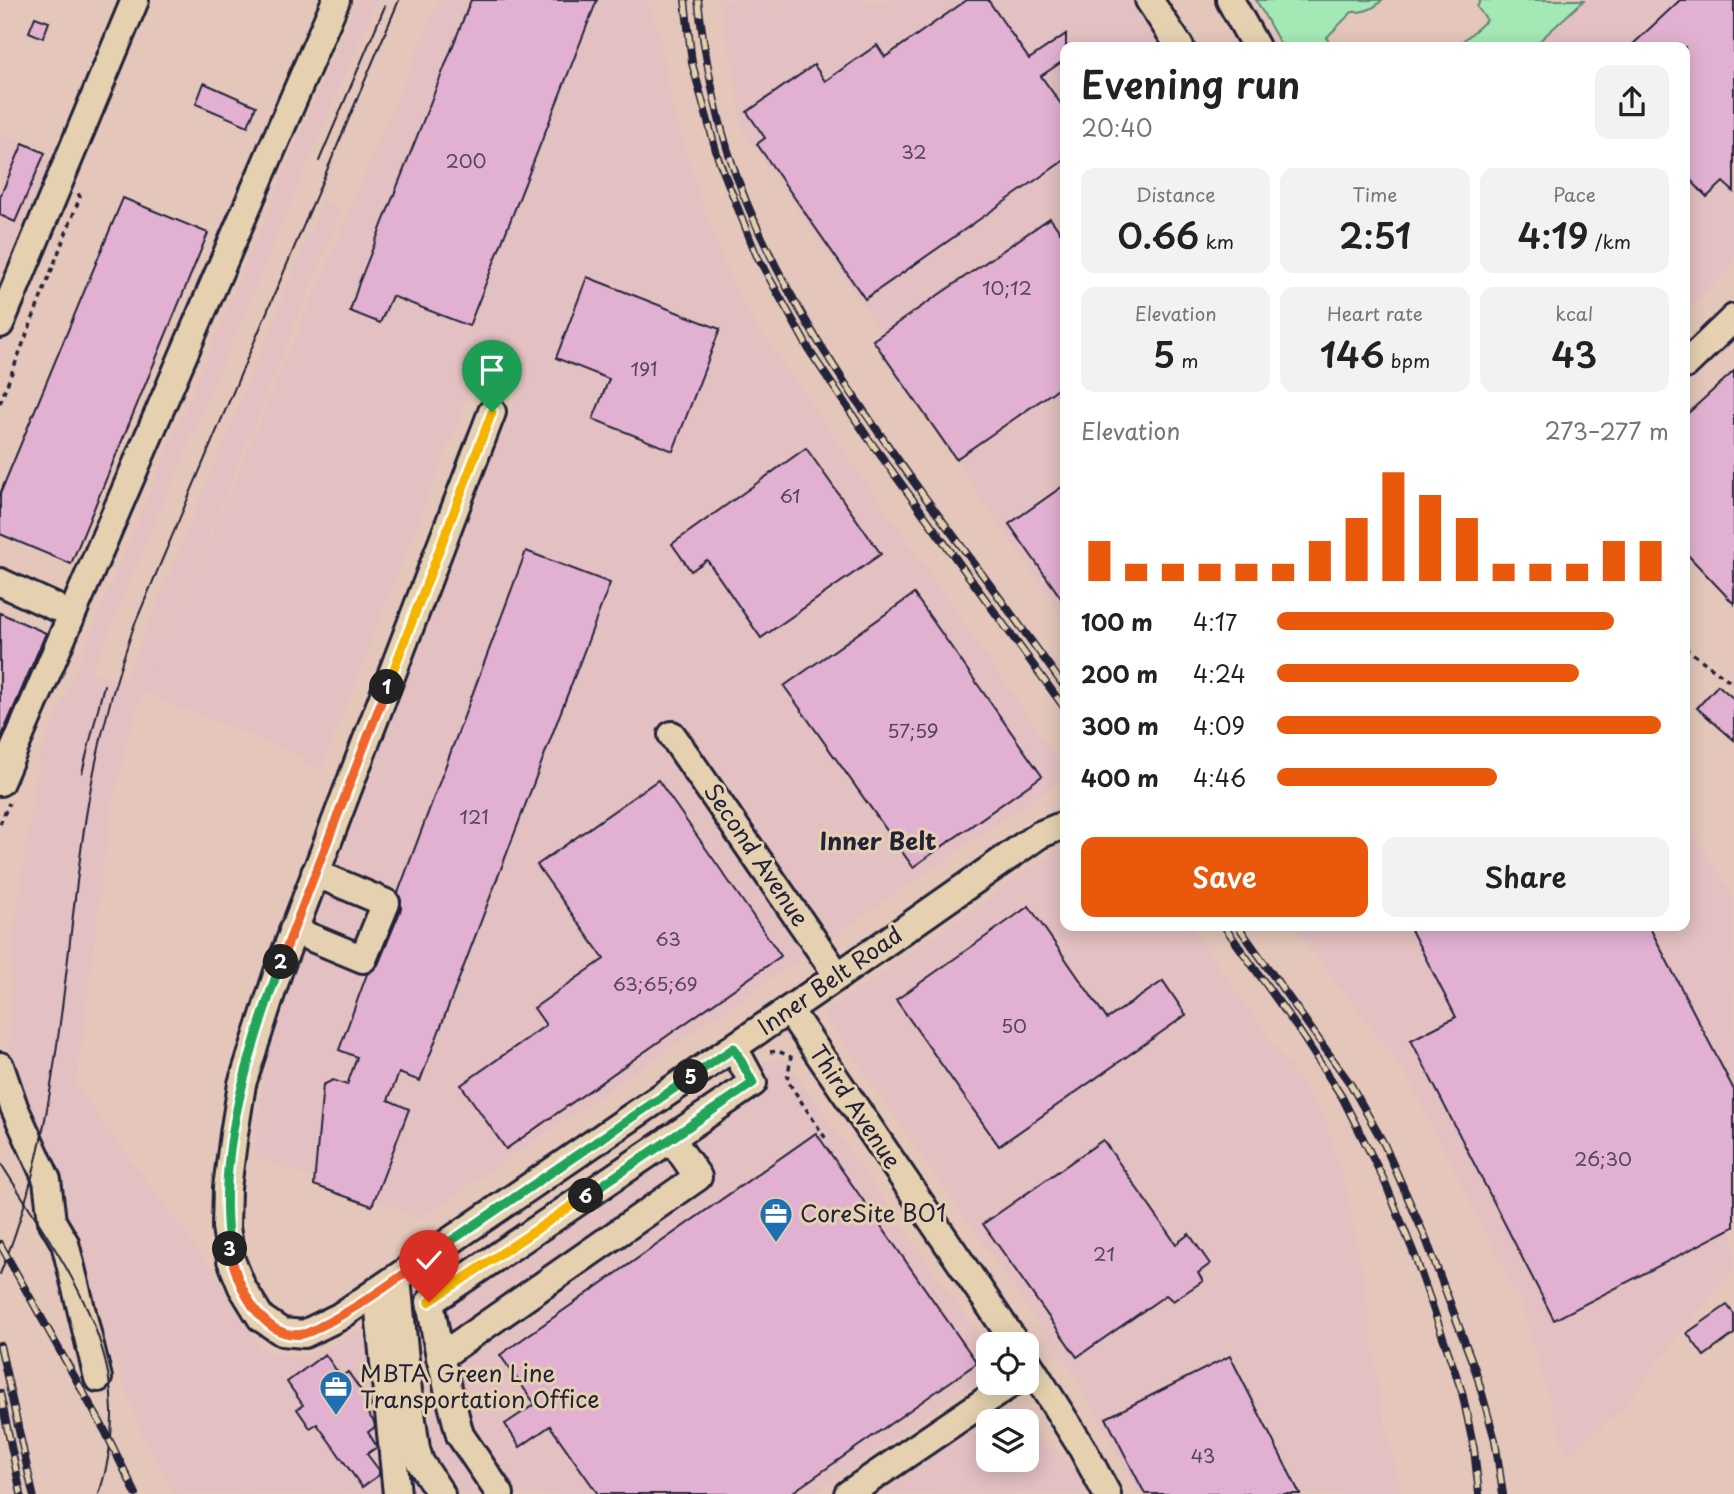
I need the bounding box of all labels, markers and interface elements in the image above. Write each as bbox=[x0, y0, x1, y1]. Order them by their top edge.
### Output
text: Evening run bbox=[1081, 55, 1300, 112]
button: share bbox=[1595, 65, 1669, 139]
text: 20:40 bbox=[1081, 110, 1152, 145]
house number: 32 bbox=[901, 137, 927, 165]
house number: 200 bbox=[445, 146, 487, 174]
text: Distance bbox=[1136, 180, 1216, 208]
text: Time bbox=[1353, 180, 1397, 208]
text: Pace bbox=[1553, 180, 1596, 208]
text: 0.66 bbox=[1117, 208, 1199, 261]
text: 2:51 bbox=[1339, 208, 1411, 261]
text: 4:19 bbox=[1518, 208, 1589, 261]
text: km bbox=[1199, 227, 1234, 255]
text: /km bbox=[1589, 227, 1631, 255]
house number: 10;12 bbox=[982, 273, 1032, 301]
text: Elevation bbox=[1135, 299, 1217, 327]
text: Heart rate bbox=[1327, 299, 1423, 327]
text: kcal bbox=[1555, 299, 1593, 327]
text: 5 bbox=[1153, 327, 1175, 380]
text: 146 bbox=[1320, 327, 1385, 380]
text: 43 bbox=[1551, 327, 1597, 380]
pin bbox=[462, 340, 522, 412]
text: m bbox=[1175, 346, 1199, 374]
text: bpm bbox=[1385, 346, 1430, 374]
icon: arrive bbox=[473, 351, 511, 389]
house number: 191 bbox=[631, 354, 657, 382]
text: Elevation bbox=[1081, 413, 1180, 448]
text: 273–277 m bbox=[1545, 413, 1669, 448]
house number: 61 bbox=[779, 481, 801, 509]
text: 100 m bbox=[1081, 604, 1153, 639]
text: 4:17 bbox=[1193, 604, 1237, 639]
text: 200 m bbox=[1081, 656, 1158, 691]
text: 4:24 bbox=[1193, 656, 1246, 691]
pin: 1 bbox=[370, 670, 404, 704]
text: 1 bbox=[382, 672, 391, 700]
text: 300 m bbox=[1081, 708, 1159, 743]
text: 4:09 bbox=[1193, 708, 1245, 743]
house number: 57;59 bbox=[887, 716, 939, 744]
text: 400 m bbox=[1081, 760, 1159, 795]
text: 4:46 bbox=[1193, 760, 1246, 795]
street label: Second Avenue bbox=[696, 775, 818, 933]
house number: 121 bbox=[459, 802, 489, 830]
district label: Inner Belt bbox=[819, 822, 937, 858]
button: Save bbox=[1081, 837, 1368, 917]
button: Share bbox=[1382, 837, 1669, 917]
street label: Inner Belt Road bbox=[749, 917, 909, 1043]
house number: 63 bbox=[655, 924, 681, 952]
pin: 2 bbox=[264, 944, 298, 979]
text: 2 bbox=[274, 947, 287, 975]
house number: 63;65;69 bbox=[612, 969, 698, 997]
house number: 50 bbox=[1001, 1011, 1027, 1039]
street label: Third Avenue bbox=[802, 1037, 911, 1175]
pin: 5 bbox=[674, 1060, 708, 1094]
text: 5 bbox=[684, 1062, 697, 1090]
house number: 26;30 bbox=[1574, 1144, 1632, 1172]
pin: 6 bbox=[568, 1178, 604, 1214]
text: 6 bbox=[579, 1181, 592, 1209]
office icon: CoreSite BO1 bbox=[757, 1195, 795, 1244]
place label: CoreSite BO1 bbox=[800, 1195, 946, 1230]
pin bbox=[399, 1230, 459, 1302]
pin: 3 bbox=[212, 1232, 247, 1266]
text: 3 bbox=[223, 1234, 236, 1262]
house number: 21 bbox=[1093, 1239, 1115, 1267]
icon: check bbox=[410, 1241, 448, 1279]
map controls bbox=[976, 1332, 1039, 1472]
button: locate bbox=[976, 1332, 1039, 1395]
place label: MBTA Green Line Transportation Office bbox=[360, 1355, 599, 1416]
office icon: MBTA Green Line Transportation Office bbox=[317, 1368, 355, 1417]
button: layers bbox=[976, 1409, 1039, 1472]
house number: 43 bbox=[1191, 1441, 1215, 1469]

